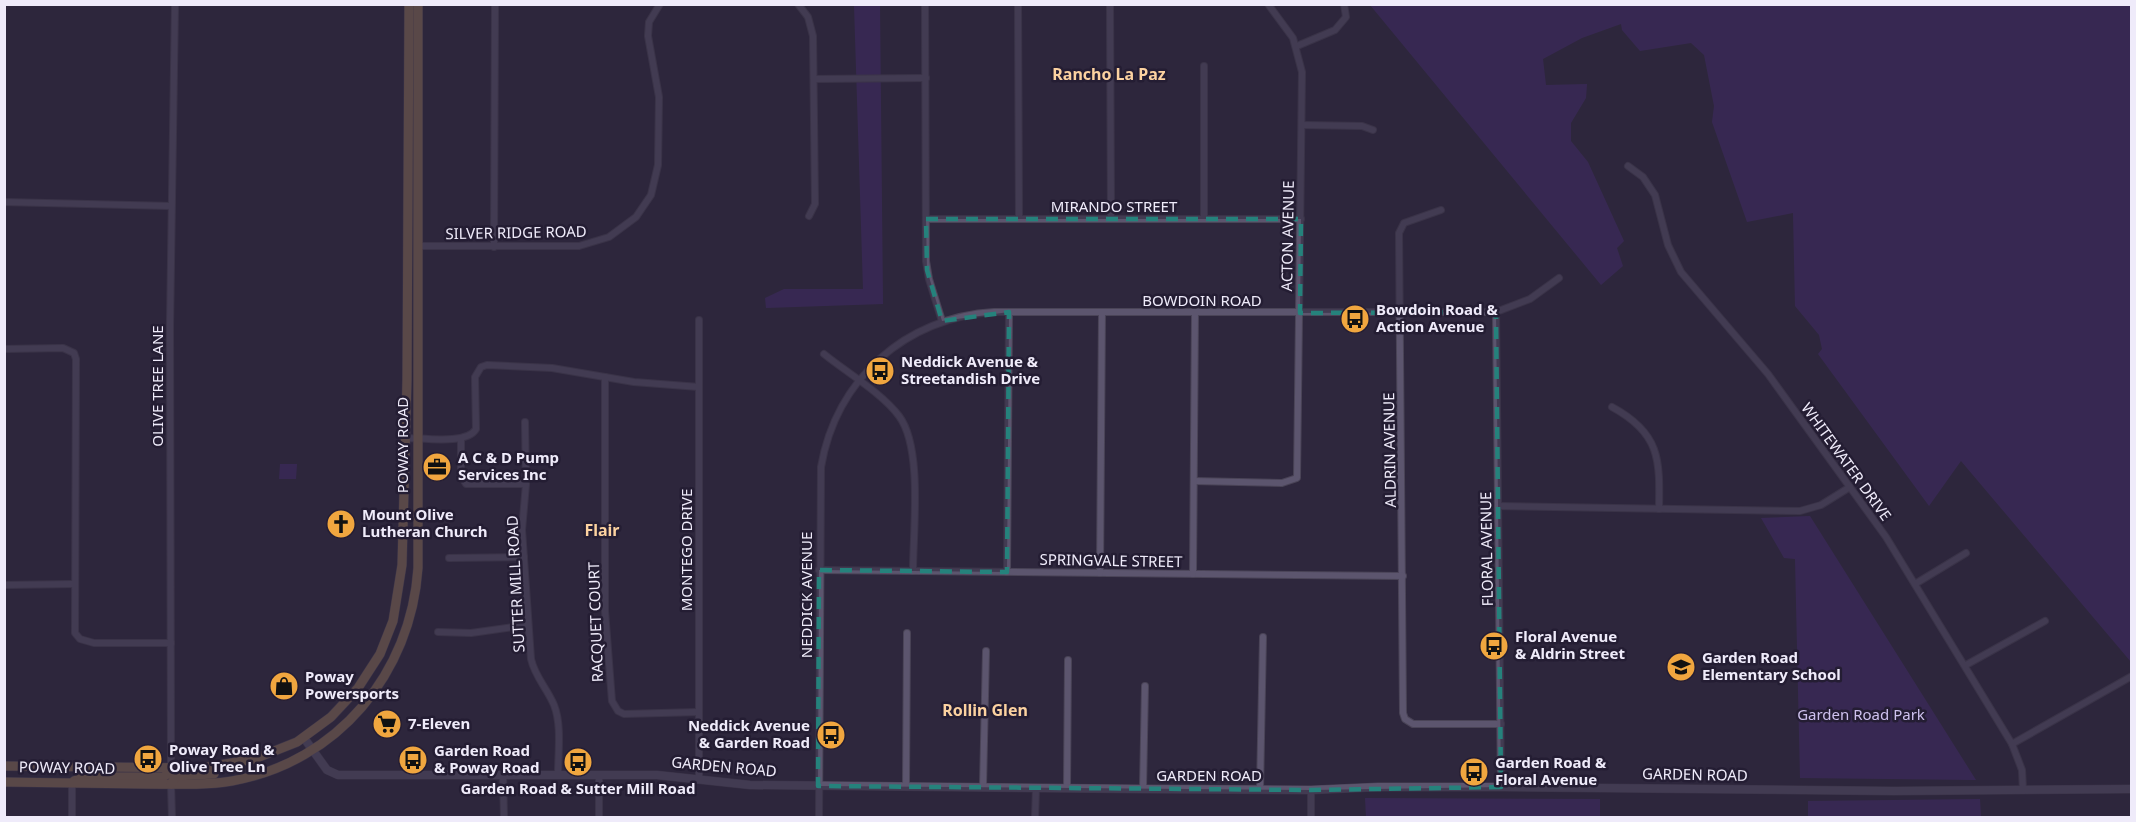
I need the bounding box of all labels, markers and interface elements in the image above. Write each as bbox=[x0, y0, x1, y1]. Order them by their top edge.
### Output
district label: Rancho La Paz bbox=[1052, 63, 1166, 85]
street label: ACTON AVENUE bbox=[1276, 180, 1298, 292]
street label: MIRANDO STREET bbox=[1051, 196, 1178, 216]
street label: SILVER RIDGE ROAD bbox=[445, 221, 587, 243]
street label: BOWDOIN ROAD bbox=[1142, 290, 1262, 310]
place label: Bowdoin Road & Action Avenue bbox=[1376, 299, 1498, 336]
bus stop icon: Bowdoin Road & Action Avenue bbox=[1339, 303, 1371, 335]
street label: OLIVE TREE LANE bbox=[147, 325, 167, 447]
place label: Neddick Avenue & Streetandish Drive bbox=[901, 351, 1040, 388]
bus stop icon: Neddick Avenue & Streetandish Drive bbox=[864, 355, 896, 387]
street label: ALDRIN AVENUE bbox=[1378, 392, 1400, 508]
street label: POWAY ROAD bbox=[392, 397, 412, 493]
street label: WHITEWATER DRIVE bbox=[1797, 398, 1896, 524]
place label: A C & D Pump Services Inc bbox=[458, 447, 559, 484]
office icon: A C & D Pump Services Inc bbox=[421, 451, 453, 483]
street label: MONTEGO DRIVE bbox=[676, 489, 696, 611]
street label: FLORAL AVENUE bbox=[1475, 491, 1497, 607]
place label: Mount Olive Lutheran Church bbox=[362, 504, 487, 541]
church icon: Mount Olive Lutheran Church bbox=[325, 508, 357, 540]
street label: SUTTER MILL ROAD bbox=[501, 515, 529, 653]
district label: Flair bbox=[584, 519, 620, 541]
street label: NEDDICK AVENUE bbox=[796, 532, 816, 658]
street label: SPRINGVALE STREET bbox=[1039, 549, 1183, 571]
street label: RACQUET COURT bbox=[583, 561, 607, 683]
place label: Floral Avenue & Aldrin Street bbox=[1515, 626, 1625, 663]
bus stop icon: Floral Avenue & Aldrin Street bbox=[1478, 630, 1510, 662]
place label: Garden Road Elementary School bbox=[1702, 647, 1841, 684]
school or university icon: Garden Road Elementary School bbox=[1665, 651, 1697, 683]
place label: Poway Powersports bbox=[305, 666, 399, 703]
shop icon: Poway Powersports bbox=[268, 670, 300, 702]
district label: Rollin Glen bbox=[942, 699, 1028, 721]
park label: Garden Road Park bbox=[1797, 704, 1925, 724]
supermarket icon: 7-Eleven bbox=[371, 708, 403, 740]
place label: 7-Eleven bbox=[408, 713, 470, 733]
place label: Neddick Avenue & Garden Road bbox=[688, 715, 810, 752]
bus stop icon: Neddick Avenue & Garden Road bbox=[815, 719, 847, 751]
place label: Poway Road & Olive Tree Ln bbox=[169, 739, 275, 776]
place label: Garden Road & Poway Road bbox=[434, 740, 540, 777]
bus stop icon: Poway Road & Olive Tree Ln bbox=[132, 743, 164, 775]
bus stop icon: Garden Road & Poway Road bbox=[397, 744, 429, 776]
bus stop icon: Garden Road & Sutter Mill Road bbox=[562, 746, 594, 778]
street label: GARDEN ROAD bbox=[671, 751, 778, 781]
place label: Garden Road & Floral Avenue bbox=[1495, 752, 1607, 789]
street label: POWAY ROAD bbox=[19, 756, 115, 778]
bus stop icon: Garden Road & Floral Avenue bbox=[1458, 756, 1490, 788]
street label: GARDEN ROAD bbox=[1642, 763, 1748, 785]
street label: GARDEN ROAD bbox=[1156, 765, 1262, 785]
place label: Garden Road & Sutter Mill Road bbox=[461, 778, 695, 798]

